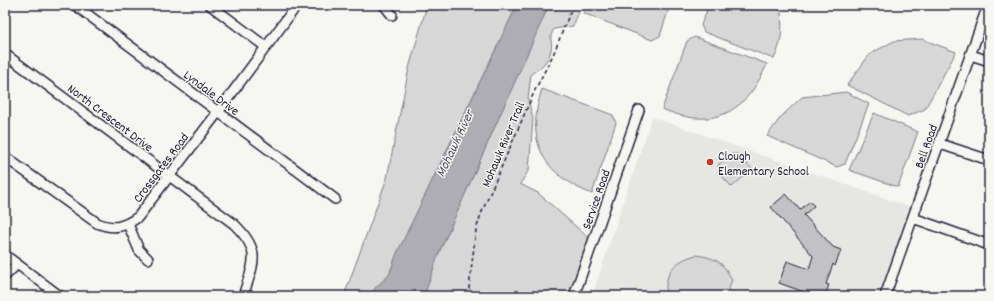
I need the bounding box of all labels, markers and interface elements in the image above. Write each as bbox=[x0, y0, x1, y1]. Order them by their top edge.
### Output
street label: Lyndale Drive bbox=[179, 67, 243, 121]
street label: North Crescent Drive bbox=[63, 80, 157, 158]
street label: Mohawk River Trail bbox=[478, 99, 531, 191]
water label: Mohawk River bbox=[432, 105, 481, 181]
street label: Bell Road bbox=[911, 122, 944, 171]
street label: Crossgates Road bbox=[129, 130, 195, 207]
place label: Clough Elementary School bbox=[718, 148, 809, 182]
marker: Clough Elementary School bbox=[705, 157, 715, 167]
street label: Service Road bbox=[578, 167, 616, 232]

